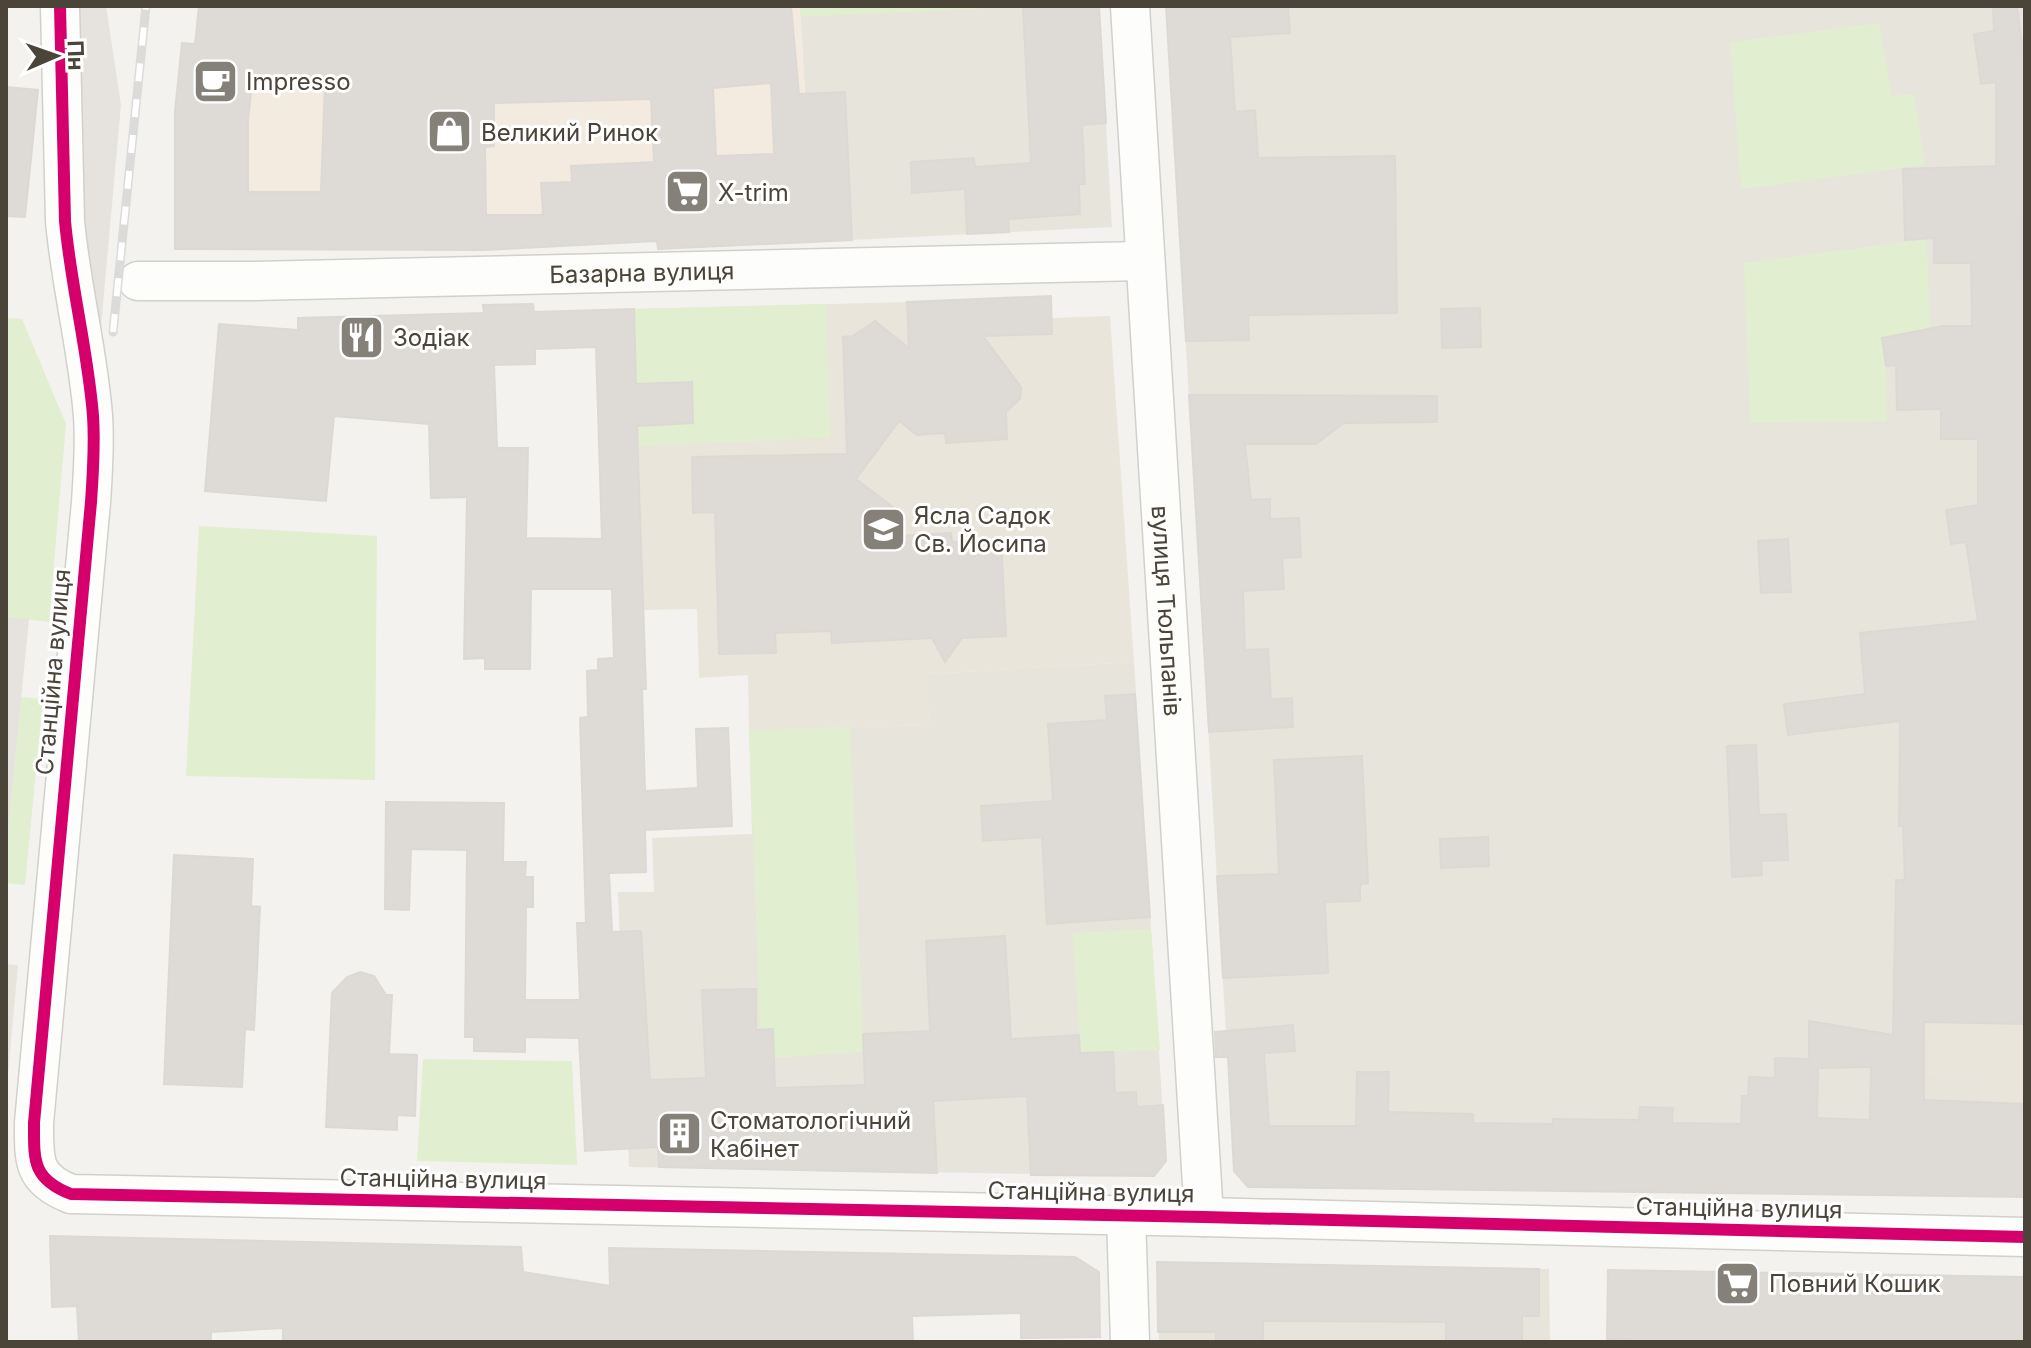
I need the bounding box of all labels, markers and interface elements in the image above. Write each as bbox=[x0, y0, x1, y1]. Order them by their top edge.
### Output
north arrow bbox=[16, 16, 96, 96]
text: Пн bbox=[62, 40, 90, 71]
cafe icon: Impresso bbox=[191, 57, 239, 105]
place label: Impresso bbox=[246, 67, 351, 96]
shop icon: Великий Ринок bbox=[426, 108, 474, 156]
place label: Великий Ринок bbox=[481, 118, 658, 147]
supermarket icon: X-trim bbox=[663, 168, 711, 216]
place label: X-trim bbox=[718, 178, 789, 207]
street label: Базарна вулиця bbox=[549, 256, 735, 289]
restaurant icon: Зодіак bbox=[338, 313, 386, 361]
place label: Зодіак bbox=[393, 323, 470, 352]
place label: Ясла Садок Св. Йосипа bbox=[914, 501, 1051, 558]
school or university icon: Ясла Садок Св. Йосипа bbox=[859, 505, 907, 553]
street label: вулиця Тюльпанів bbox=[1146, 505, 1188, 717]
street label: Станційна вулиця bbox=[30, 568, 76, 776]
place label: Стоматологічний Кабінет bbox=[710, 1106, 911, 1163]
building icon: Стоматологічний Кабінет bbox=[655, 1110, 703, 1158]
street label: Станційна вулиця bbox=[339, 1163, 547, 1195]
street label: Станційна вулиця bbox=[987, 1176, 1195, 1208]
street label: Станційна вулиця bbox=[1635, 1192, 1843, 1224]
supermarket icon: Повний Кошик bbox=[1714, 1259, 1762, 1307]
place label: Повний Кошик bbox=[1769, 1269, 1941, 1298]

